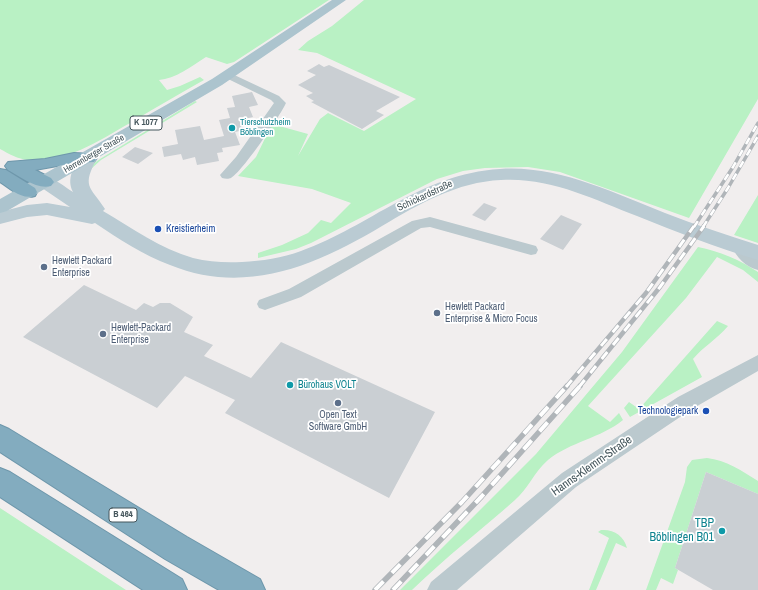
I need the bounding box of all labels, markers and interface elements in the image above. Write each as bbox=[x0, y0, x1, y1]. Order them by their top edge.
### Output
road number: K 1077 bbox=[130, 116, 162, 130]
place label: Tierschutzheim Böblingen bbox=[240, 118, 291, 139]
marker: Tierschutzheim Böblingen bbox=[227, 123, 237, 133]
street label: Herrenberger Straße bbox=[62, 132, 126, 176]
street label: Schickardstraße bbox=[395, 178, 455, 214]
place label: Kreistierheim bbox=[166, 223, 215, 235]
marker: Kreistierheim bbox=[153, 224, 163, 234]
place label: Hewlett Packard Enterprise bbox=[52, 255, 112, 278]
marker: Hewlett Packard Enterprise bbox=[39, 262, 49, 272]
place label: Hewlett Packard Enterprise & Micro Focus bbox=[445, 301, 538, 324]
marker: Hewlett Packard Enterprise & Micro Focus bbox=[432, 308, 442, 318]
place label: Hewlett-Packard Enterprise bbox=[111, 322, 171, 346]
marker: Hewlett-Packard Enterprise bbox=[98, 329, 108, 339]
place label: Bürohaus VOLT bbox=[298, 379, 356, 391]
marker: Bürohaus VOLT bbox=[285, 380, 295, 390]
marker: Open Text Software GmbH bbox=[333, 398, 343, 408]
place label: Technologiepark bbox=[638, 405, 698, 417]
marker: Technologiepark bbox=[701, 406, 711, 416]
place label: Open Text Software GmbH bbox=[309, 409, 367, 432]
street label: Hanns-Klemm-Straße bbox=[549, 433, 635, 499]
road number: B 464 bbox=[109, 508, 137, 522]
place label: TBP Böblingen B01 bbox=[649, 517, 714, 545]
marker: TBP Böblingen B01 bbox=[717, 526, 727, 536]

